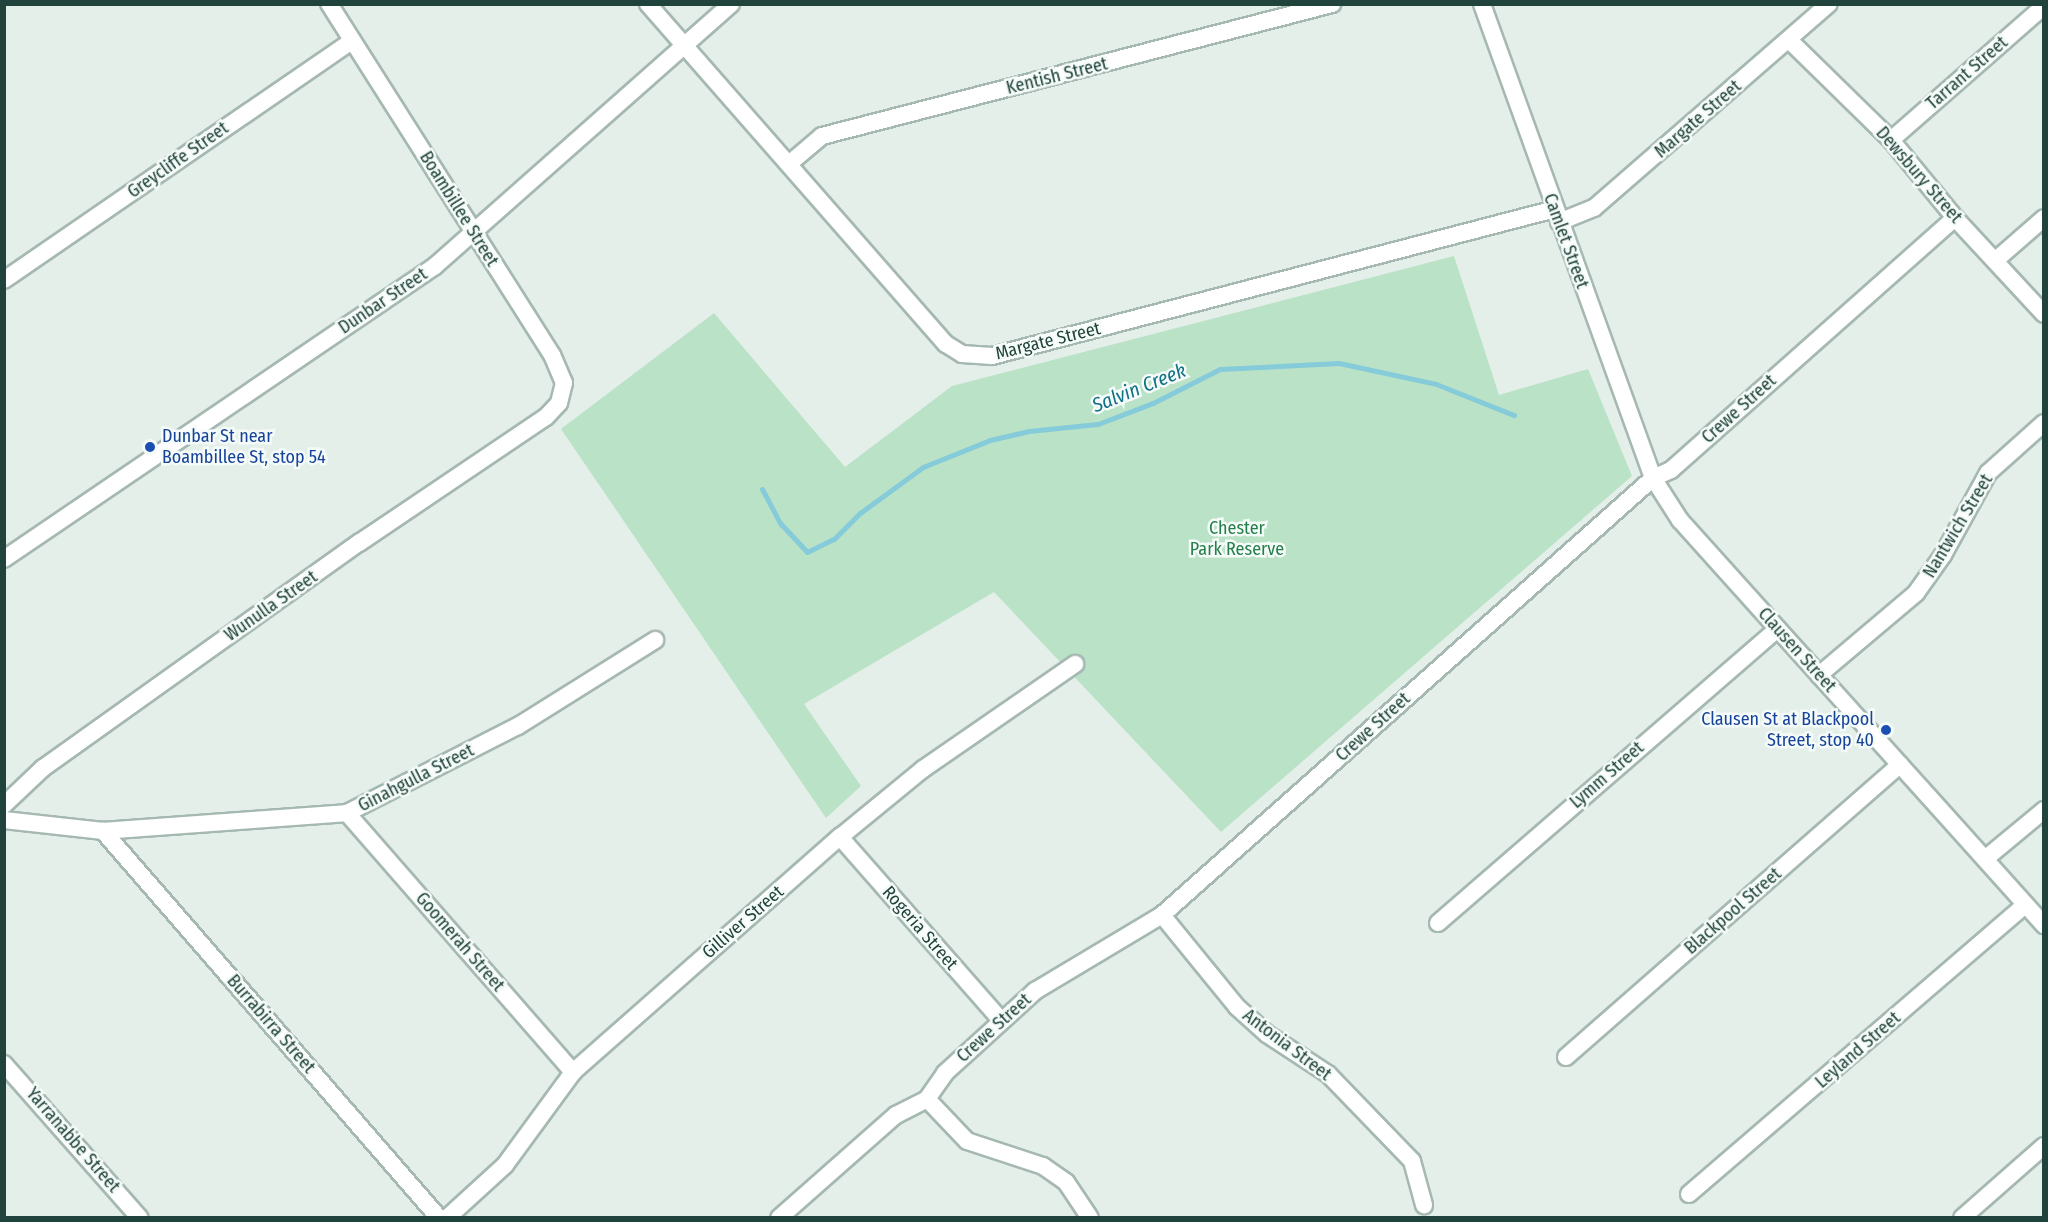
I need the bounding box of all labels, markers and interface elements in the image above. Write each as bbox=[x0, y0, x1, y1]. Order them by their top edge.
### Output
street label: Tarrant Street bbox=[1922, 32, 2012, 114]
street label: Kentish Street bbox=[1004, 53, 1110, 99]
street label: Margate Street bbox=[1650, 76, 1746, 162]
street label: Greycliffe Street bbox=[123, 117, 233, 203]
street label: Dewsbury Street bbox=[1871, 122, 1967, 228]
street label: Boambillee Street bbox=[415, 147, 503, 271]
street label: Camlet Street bbox=[1539, 191, 1593, 291]
street label: Dunbar Street bbox=[335, 263, 431, 339]
street label: Margate Street bbox=[993, 318, 1103, 364]
water label: Salvin Creek bbox=[1089, 358, 1189, 418]
street label: Crewe Street bbox=[1697, 370, 1781, 448]
place label: Dunbar St near Boambillee St, stop 54 bbox=[162, 426, 326, 468]
marker: Dunbar St near Boambillee St, stop 54 bbox=[143, 440, 157, 454]
street label: Nantwich Street bbox=[1919, 470, 1997, 582]
park label: Chester Park Reserve bbox=[1190, 518, 1284, 560]
street label: Wunulla Street bbox=[220, 566, 322, 646]
street label: Clausen Street bbox=[1753, 603, 1841, 697]
street label: Crewe Street bbox=[1331, 688, 1415, 766]
place label: Clausen St at Blackpool Street, stop 40 bbox=[1701, 709, 1874, 752]
marker: Clausen St at Blackpool Street, stop 40 bbox=[1879, 723, 1893, 737]
street label: Lymm Street bbox=[1566, 737, 1648, 813]
street label: Ginahgulla Street bbox=[354, 740, 478, 816]
street label: Blackpool Street bbox=[1680, 863, 1786, 959]
street label: Gilliver Street bbox=[698, 881, 788, 963]
street label: Rogeria Street bbox=[878, 882, 962, 974]
street label: Goomerah Street bbox=[411, 888, 509, 996]
street label: Burrabirra Street bbox=[222, 970, 320, 1078]
street label: Crewe Street bbox=[952, 989, 1036, 1067]
street label: Antonia Street bbox=[1238, 1005, 1336, 1085]
street label: Leyland Street bbox=[1811, 1007, 1905, 1093]
street label: Yarranabbe Street bbox=[22, 1083, 124, 1197]

